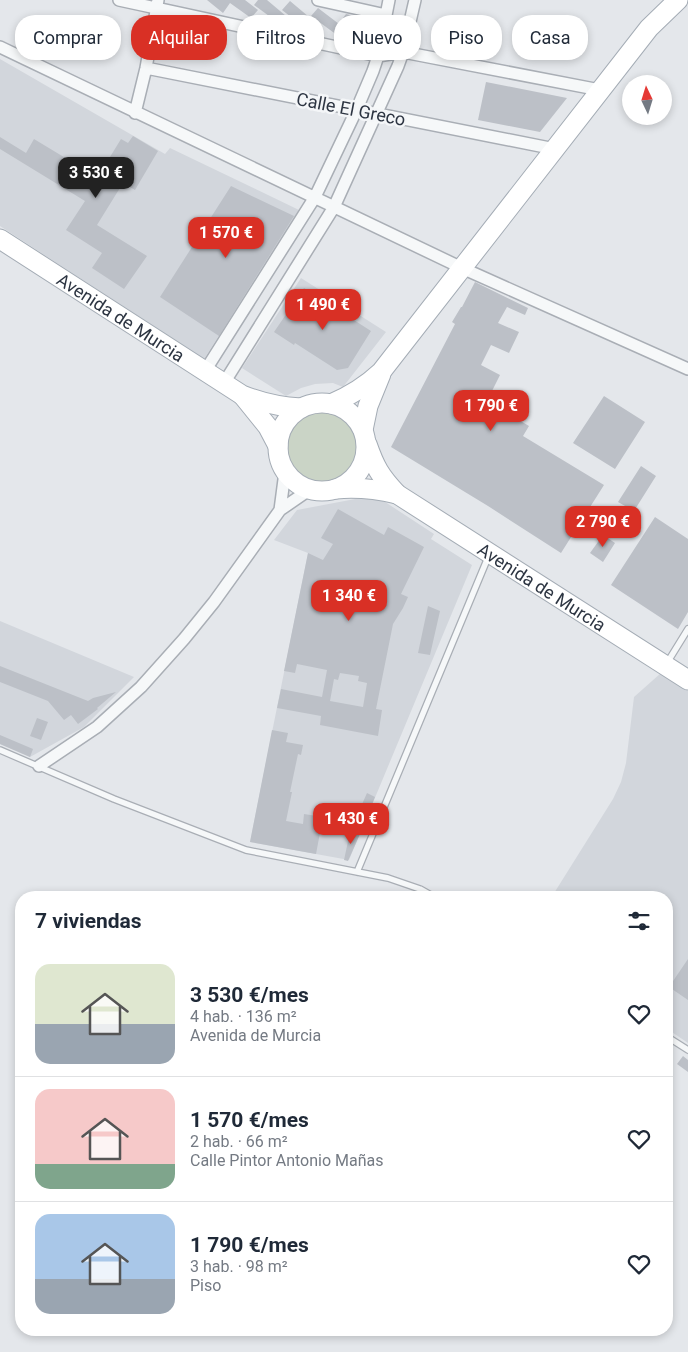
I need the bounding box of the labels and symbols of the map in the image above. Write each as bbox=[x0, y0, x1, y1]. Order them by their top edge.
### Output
north arrow bbox=[622, 75, 672, 125]
street label: Calle El Greco bbox=[295, 88, 407, 130]
pin: 3 530 € bbox=[50, 156, 142, 199]
pin: 1 570 € bbox=[180, 216, 272, 259]
street label: Avenida de Murcia bbox=[53, 268, 189, 366]
pin: 1 490 € bbox=[277, 288, 369, 331]
pin: 1 790 € bbox=[445, 390, 537, 432]
pin: 2 790 € bbox=[557, 506, 649, 548]
street label: Avenida de Murcia bbox=[474, 538, 610, 635]
pin: 1 340 € bbox=[303, 580, 395, 622]
pin: 1 430 € bbox=[305, 802, 397, 845]

